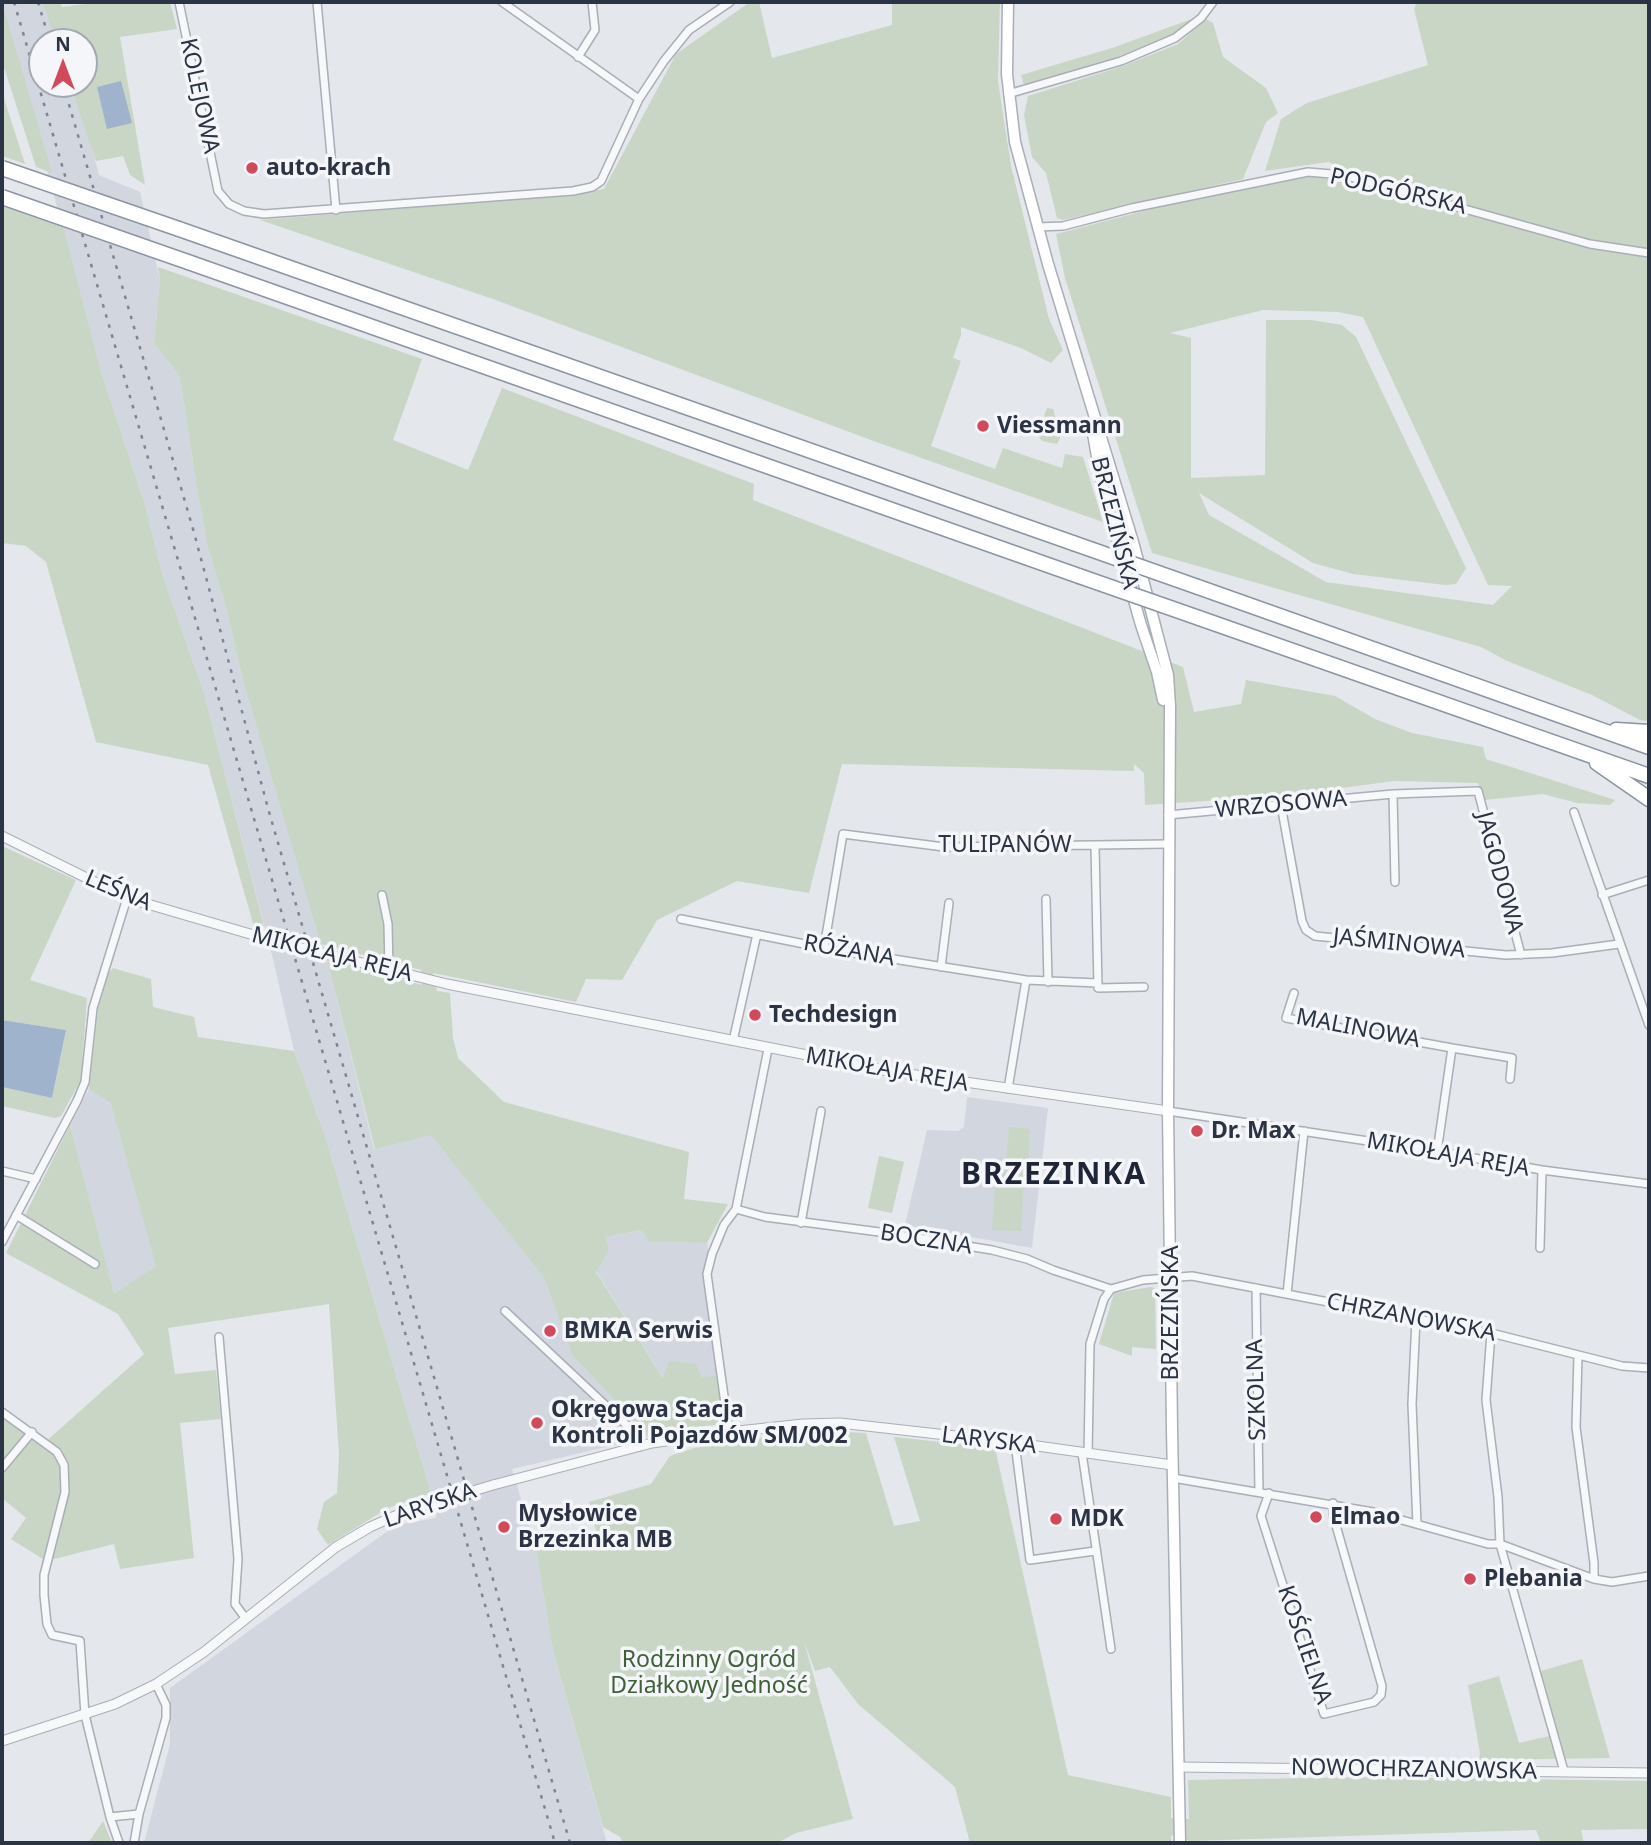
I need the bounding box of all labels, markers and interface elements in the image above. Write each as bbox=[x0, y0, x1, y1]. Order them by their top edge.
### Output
north arrow bbox=[28, 28, 98, 98]
text: N bbox=[55, 31, 71, 57]
street label: KOLEJOWA bbox=[173, 36, 225, 156]
place label: auto-krach bbox=[266, 154, 391, 182]
marker: auto-krach bbox=[244, 160, 260, 176]
street label: PODGÓRSKA bbox=[1327, 163, 1469, 221]
place label: Viessmann bbox=[997, 412, 1122, 440]
marker: Viessmann bbox=[975, 418, 991, 434]
street label: BRZEZIŃSKA bbox=[1084, 454, 1144, 592]
street label: WRZOSOWA bbox=[1214, 785, 1348, 825]
street label: JAGODOWA bbox=[1470, 809, 1528, 937]
street label: TULIPANÓW bbox=[938, 831, 1072, 859]
street label: LEŚNA bbox=[81, 865, 155, 917]
street label: MIKOŁAJA REJA bbox=[249, 922, 415, 988]
street label: JAŚMINOWA bbox=[1332, 923, 1466, 965]
street label: RÓŻANA bbox=[801, 929, 897, 973]
place label: Techdesign bbox=[769, 1001, 897, 1029]
street label: MALINOWA bbox=[1294, 1003, 1422, 1055]
marker: Techdesign bbox=[747, 1007, 763, 1023]
street label: MIKOŁAJA REJA bbox=[804, 1042, 970, 1098]
place label: Dr. Max bbox=[1211, 1117, 1296, 1145]
marker: Dr. Max bbox=[1189, 1123, 1205, 1139]
street label: MIKOŁAJA REJA bbox=[1365, 1127, 1531, 1183]
district label: BRZEZINKA bbox=[962, 1157, 1146, 1193]
street label: BOCZNA bbox=[878, 1219, 974, 1261]
street label: BRZEZIŃSKA bbox=[1157, 1245, 1185, 1381]
street label: CHRZANOWSKA bbox=[1324, 1288, 1498, 1348]
place label: BMKA Serwis bbox=[564, 1317, 713, 1345]
marker: BMKA Serwis bbox=[542, 1323, 558, 1339]
street label: SZKOLNA bbox=[1241, 1339, 1273, 1441]
place label: Okręgowa Stacja Kontroli Pojazdów SM/002 bbox=[551, 1396, 848, 1450]
marker: Okręgowa Stacja Kontroli Pojazdów SM/002 bbox=[529, 1415, 545, 1431]
street label: LARYSKA bbox=[940, 1421, 1038, 1461]
street label: LARYSKA bbox=[380, 1477, 480, 1535]
place label: Mysłowice Brzezinka MB bbox=[518, 1500, 673, 1554]
place label: Elmao bbox=[1330, 1503, 1400, 1531]
place label: MDK bbox=[1070, 1505, 1124, 1533]
marker: Elmao bbox=[1308, 1509, 1324, 1525]
marker: MDK bbox=[1048, 1511, 1064, 1527]
marker: Mysłowice Brzezinka MB bbox=[496, 1519, 512, 1535]
place label: Plebania bbox=[1484, 1565, 1583, 1593]
marker: Plebania bbox=[1462, 1571, 1478, 1587]
street label: KOŚCIELNA bbox=[1271, 1582, 1337, 1708]
park label: Rodzinny Ogród Działkowy Jedność bbox=[610, 1646, 808, 1700]
street label: NOWOCHRZANOWSKA bbox=[1291, 1754, 1537, 1786]

